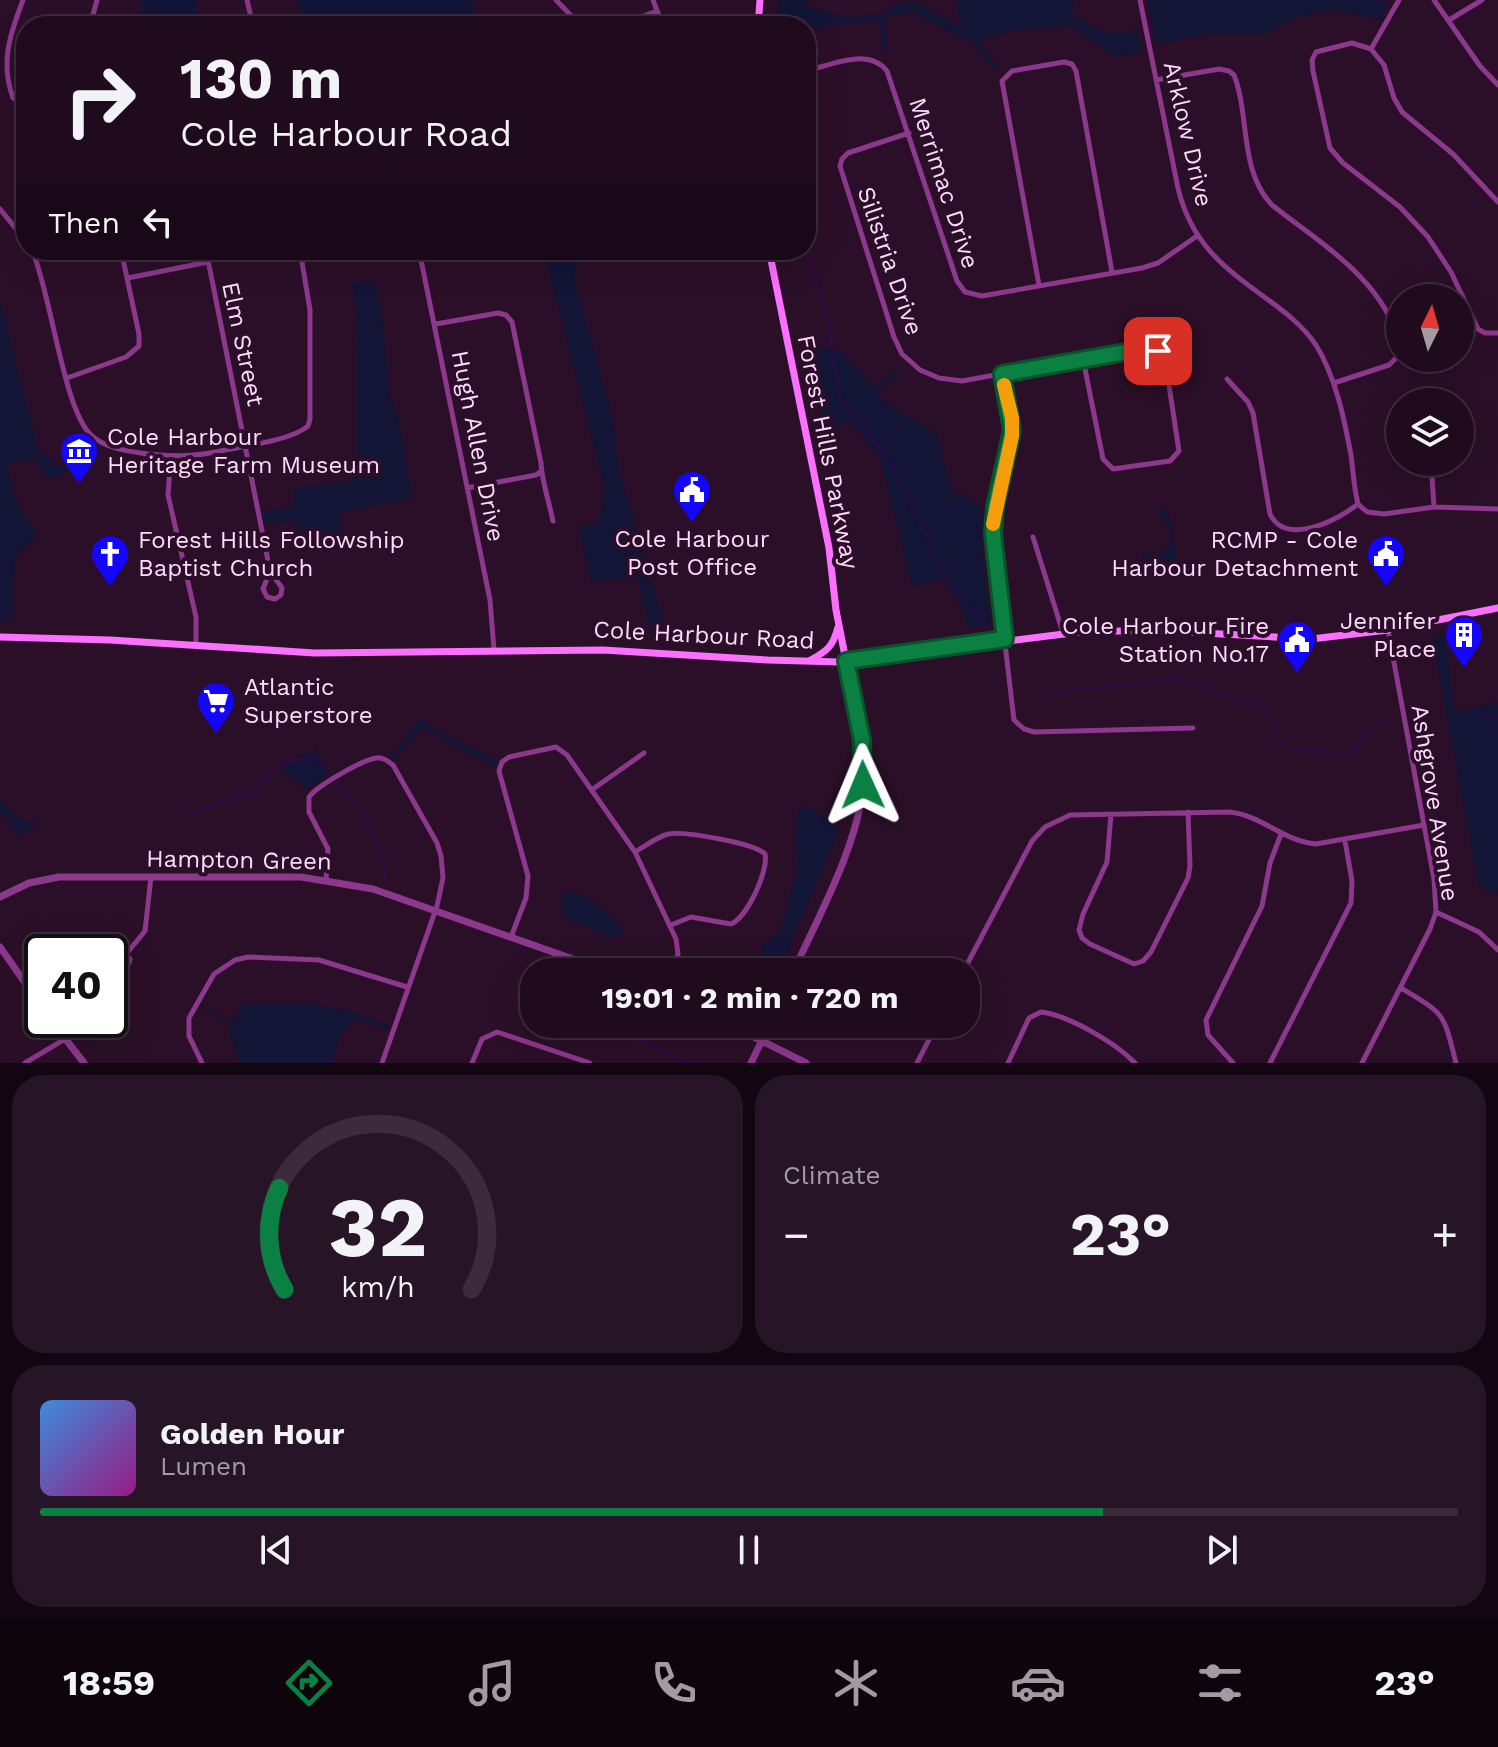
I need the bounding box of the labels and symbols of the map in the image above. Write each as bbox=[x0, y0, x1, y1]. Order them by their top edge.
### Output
street label: Arklow Drive bbox=[1158, 59, 1218, 209]
street label: Merrimac Drive bbox=[903, 94, 985, 272]
street label: Silistria Drive bbox=[852, 183, 928, 339]
street label: Elm Street bbox=[216, 279, 270, 409]
north arrow bbox=[1386, 284, 1474, 372]
pin bbox=[1124, 317, 1192, 385]
street label: Forest Hills Parkway bbox=[792, 332, 865, 572]
street label: Hugh Allen Drive bbox=[446, 348, 510, 544]
place label: Cole Harbour Heritage Farm Museum bbox=[107, 423, 380, 479]
museum icon: Cole Harbour Heritage Farm Museum bbox=[58, 430, 100, 485]
public building icon: Cole Harbour Post Office bbox=[671, 469, 713, 524]
place label: Cole Harbour Post Office bbox=[614, 525, 770, 581]
place label: Forest Hills Followship Baptist Church bbox=[138, 526, 405, 582]
place label: RCMP - Cole Harbour Detachment bbox=[1111, 526, 1358, 582]
church icon: Forest Hills Followship Baptist Church bbox=[89, 533, 131, 588]
public building icon: RCMP - Cole Harbour Detachment bbox=[1365, 533, 1407, 588]
place label: Jennifer Place bbox=[1340, 607, 1436, 663]
place label: Cole Harbour Fire Station No.17 bbox=[1062, 612, 1269, 668]
building icon: Jennifer Place bbox=[1443, 614, 1485, 669]
street label: Cole Harbour Road bbox=[593, 615, 815, 655]
public building icon: Cole Harbour Fire Station No.17 bbox=[1276, 619, 1318, 674]
place label: Atlantic Superstore bbox=[244, 673, 373, 729]
supermarket icon: Atlantic Superstore bbox=[195, 680, 237, 735]
street label: Ashgrove Avenue bbox=[1406, 703, 1464, 903]
position arrow bbox=[821, 743, 905, 827]
street label: Hampton Green bbox=[146, 844, 332, 876]
speed limit sign: 40 bbox=[24, 934, 128, 1038]

